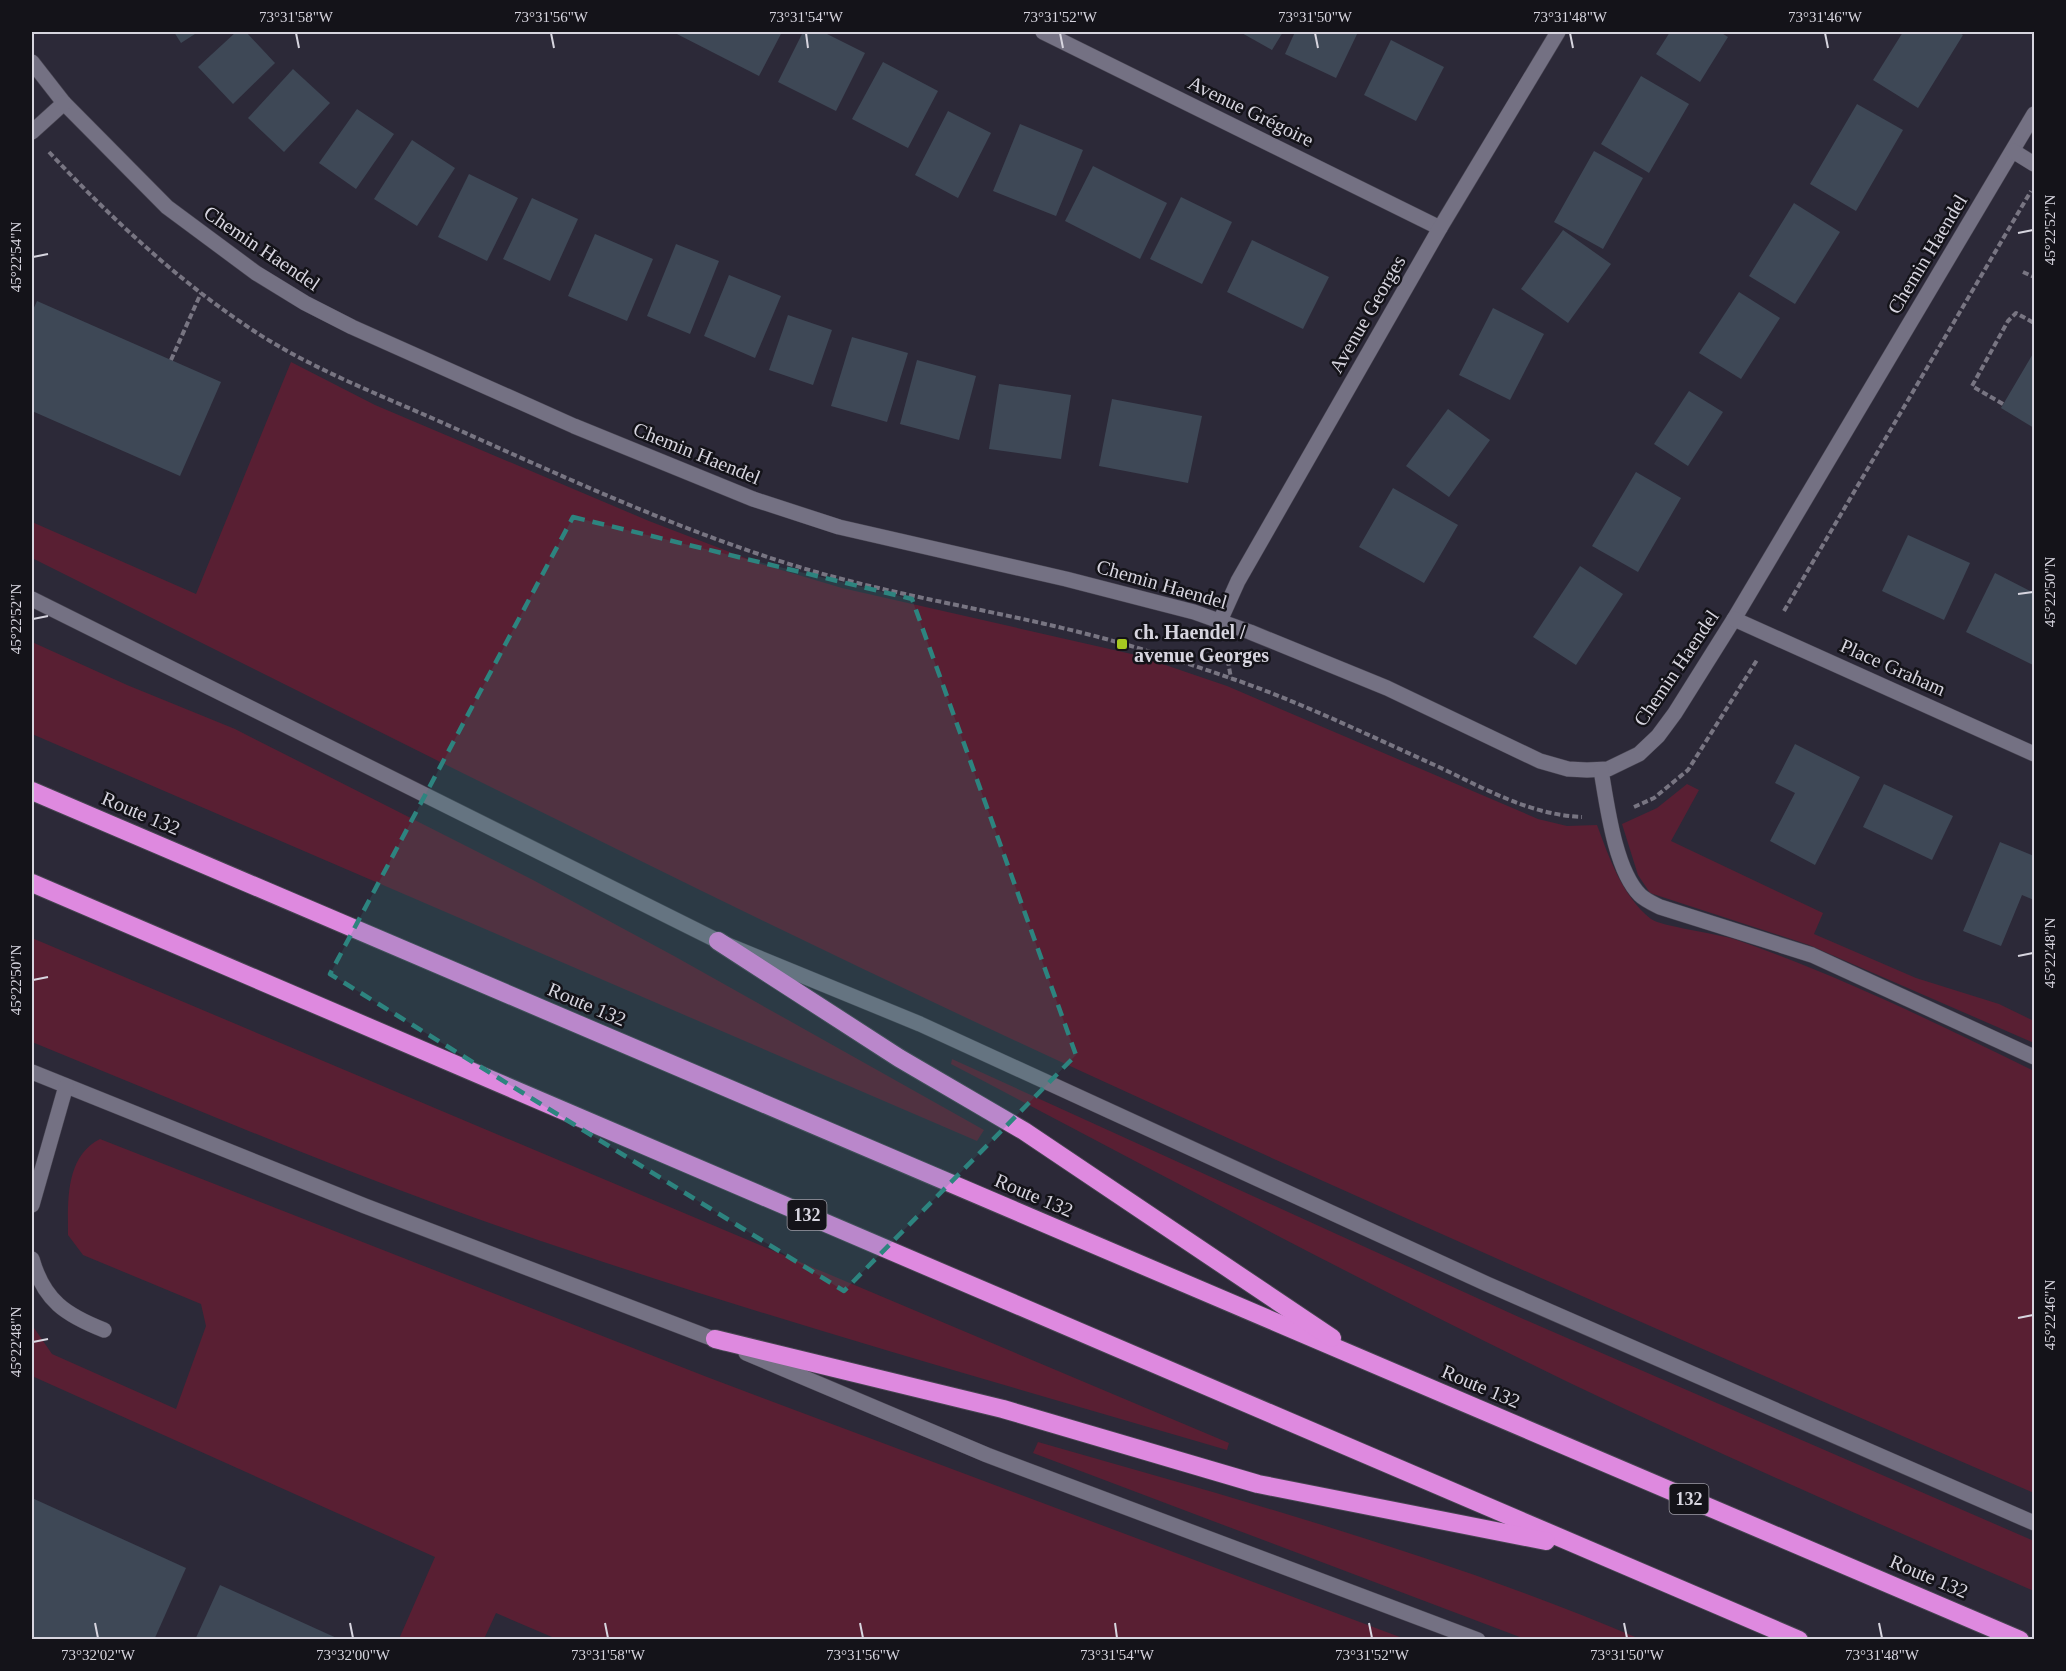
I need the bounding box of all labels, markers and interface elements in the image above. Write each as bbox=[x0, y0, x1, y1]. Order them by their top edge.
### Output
text: 73°31'58"W bbox=[259, 9, 334, 25]
text: 73°31'56"W bbox=[514, 9, 589, 25]
text: 73°31'54"W bbox=[769, 9, 844, 25]
text: 73°31'52"W bbox=[1023, 9, 1098, 25]
text: 73°31'50"W bbox=[1278, 9, 1353, 25]
text: 73°31'48"W bbox=[1533, 9, 1608, 25]
text: 73°31'46"W bbox=[1788, 9, 1863, 25]
street label: Avenue Grégoire bbox=[1184, 71, 1317, 152]
street label: Chemin Haendel bbox=[1883, 190, 1971, 318]
text: 45°22'52"N bbox=[2042, 195, 2058, 265]
street label: Chemin Haendel bbox=[200, 201, 324, 295]
text: 45°22'54"N bbox=[8, 222, 24, 292]
street label: Avenue Georges bbox=[1324, 251, 1410, 377]
street label: Chemin Haendel bbox=[630, 418, 764, 489]
street label: Chemin Haendel bbox=[1094, 555, 1230, 613]
text: 45°22'50"N bbox=[2042, 557, 2058, 627]
text: 45°22'52"N bbox=[8, 584, 24, 654]
street label: Chemin Haendel bbox=[1629, 606, 1723, 730]
place label: ch. Haendel / avenue Georges bbox=[1134, 621, 1269, 667]
street label: Place Graham bbox=[1837, 634, 1949, 700]
marker: ch. Haendel / avenue Georges bbox=[1115, 637, 1129, 651]
street label: Route 132 bbox=[99, 787, 183, 839]
text: 45°22'48"N bbox=[2042, 918, 2058, 988]
text: 45°22'50"N bbox=[8, 945, 24, 1015]
street label: Route 132 bbox=[545, 978, 629, 1030]
street label: Route 132 bbox=[992, 1169, 1076, 1221]
road number: 132 bbox=[788, 1200, 826, 1230]
text: 45°22'46"N bbox=[2042, 1280, 2058, 1350]
text: 45°22'48"N bbox=[8, 1307, 24, 1377]
street label: Route 132 bbox=[1439, 1360, 1523, 1412]
road number: 132 bbox=[1670, 1484, 1708, 1514]
street label: Route 132 bbox=[1887, 1550, 1971, 1602]
text: 73°32'02"W bbox=[61, 1647, 136, 1663]
text: 73°32'00"W bbox=[316, 1647, 391, 1663]
text: 73°31'58"W bbox=[571, 1647, 646, 1663]
text: 73°31'56"W bbox=[826, 1647, 901, 1663]
text: 73°31'54"W bbox=[1080, 1647, 1155, 1663]
text: 73°31'52"W bbox=[1335, 1647, 1410, 1663]
text: 73°31'50"W bbox=[1590, 1647, 1665, 1663]
text: 73°31'48"W bbox=[1845, 1647, 1920, 1663]

